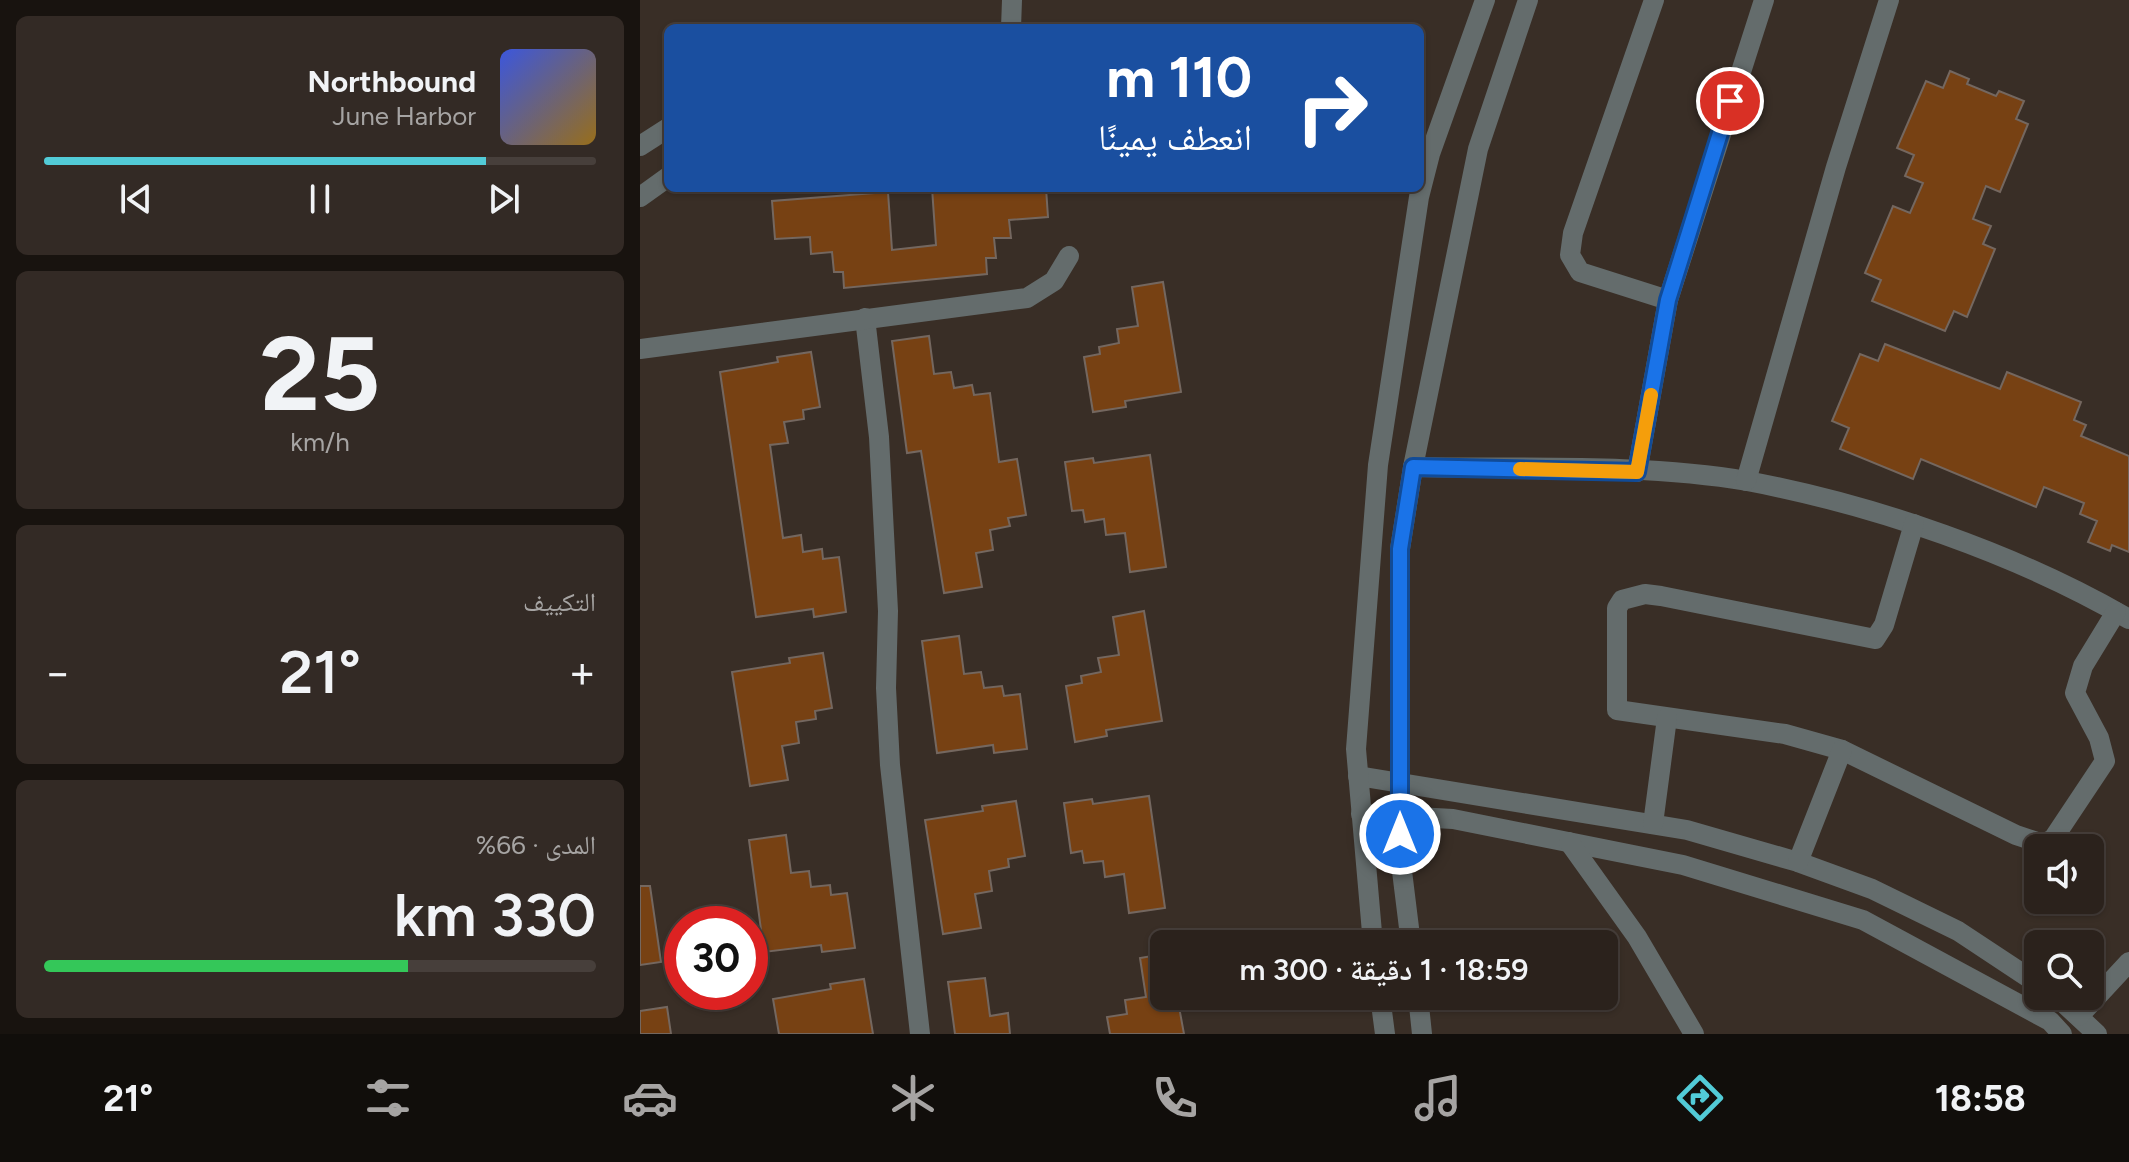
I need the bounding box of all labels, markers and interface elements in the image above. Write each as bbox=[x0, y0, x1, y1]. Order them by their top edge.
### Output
text: 110 m bbox=[1106, 44, 1252, 111]
icon: right bbox=[1280, 56, 1384, 160]
text: Northbound bbox=[308, 63, 476, 100]
pin bbox=[1696, 67, 1764, 135]
icon: arrive bbox=[1708, 79, 1752, 123]
text: June Harbor bbox=[332, 100, 476, 132]
text: انعطف يمينًا bbox=[1098, 116, 1252, 159]
icon: previous bbox=[114, 177, 158, 221]
icon: pause bbox=[298, 177, 342, 221]
icon: next bbox=[482, 177, 526, 221]
text: 25 bbox=[260, 311, 380, 436]
text: km/h bbox=[290, 426, 350, 458]
text: التكييف bbox=[523, 586, 596, 618]
text: 21° bbox=[279, 636, 361, 708]
text: − bbox=[44, 646, 71, 699]
text: + bbox=[569, 646, 596, 699]
position arrow bbox=[1358, 792, 1442, 876]
text: المدى · 66% bbox=[476, 829, 596, 861]
map controls bbox=[2024, 834, 2104, 1010]
button: sound bbox=[2024, 834, 2104, 914]
text: 330 km bbox=[394, 879, 596, 951]
speed limit sign: 30 bbox=[664, 906, 768, 1010]
button: search bbox=[2024, 930, 2104, 1010]
text: 18:59 · 1 دقيقة · 300 m bbox=[1240, 951, 1528, 988]
icon: filters bbox=[360, 1070, 416, 1126]
icon: car bbox=[622, 1070, 678, 1126]
icon: climate bbox=[885, 1070, 941, 1126]
icon: phone bbox=[1147, 1070, 1203, 1126]
icon: music bbox=[1410, 1070, 1466, 1126]
icon: directions bbox=[1672, 1070, 1728, 1126]
text: 21° bbox=[103, 1077, 153, 1120]
text: 18:58 bbox=[1935, 1077, 2026, 1120]

